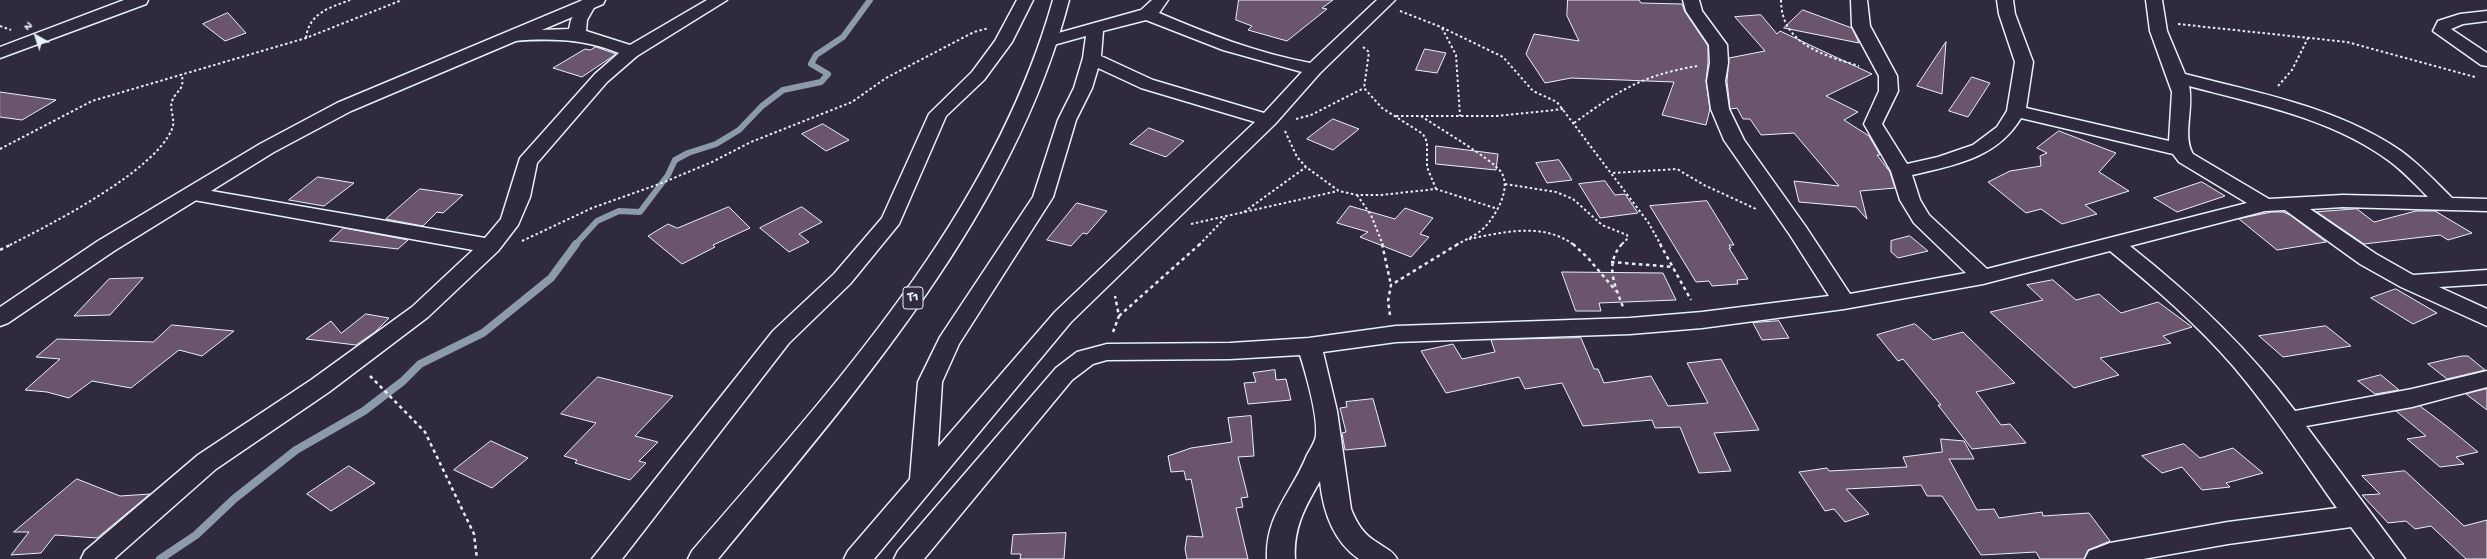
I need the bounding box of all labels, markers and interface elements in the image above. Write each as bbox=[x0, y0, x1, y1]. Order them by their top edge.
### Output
north arrow bbox=[16, 16, 56, 56]
text: N bbox=[22, 20, 35, 34]
road number: T1 bbox=[903, 287, 923, 309]

